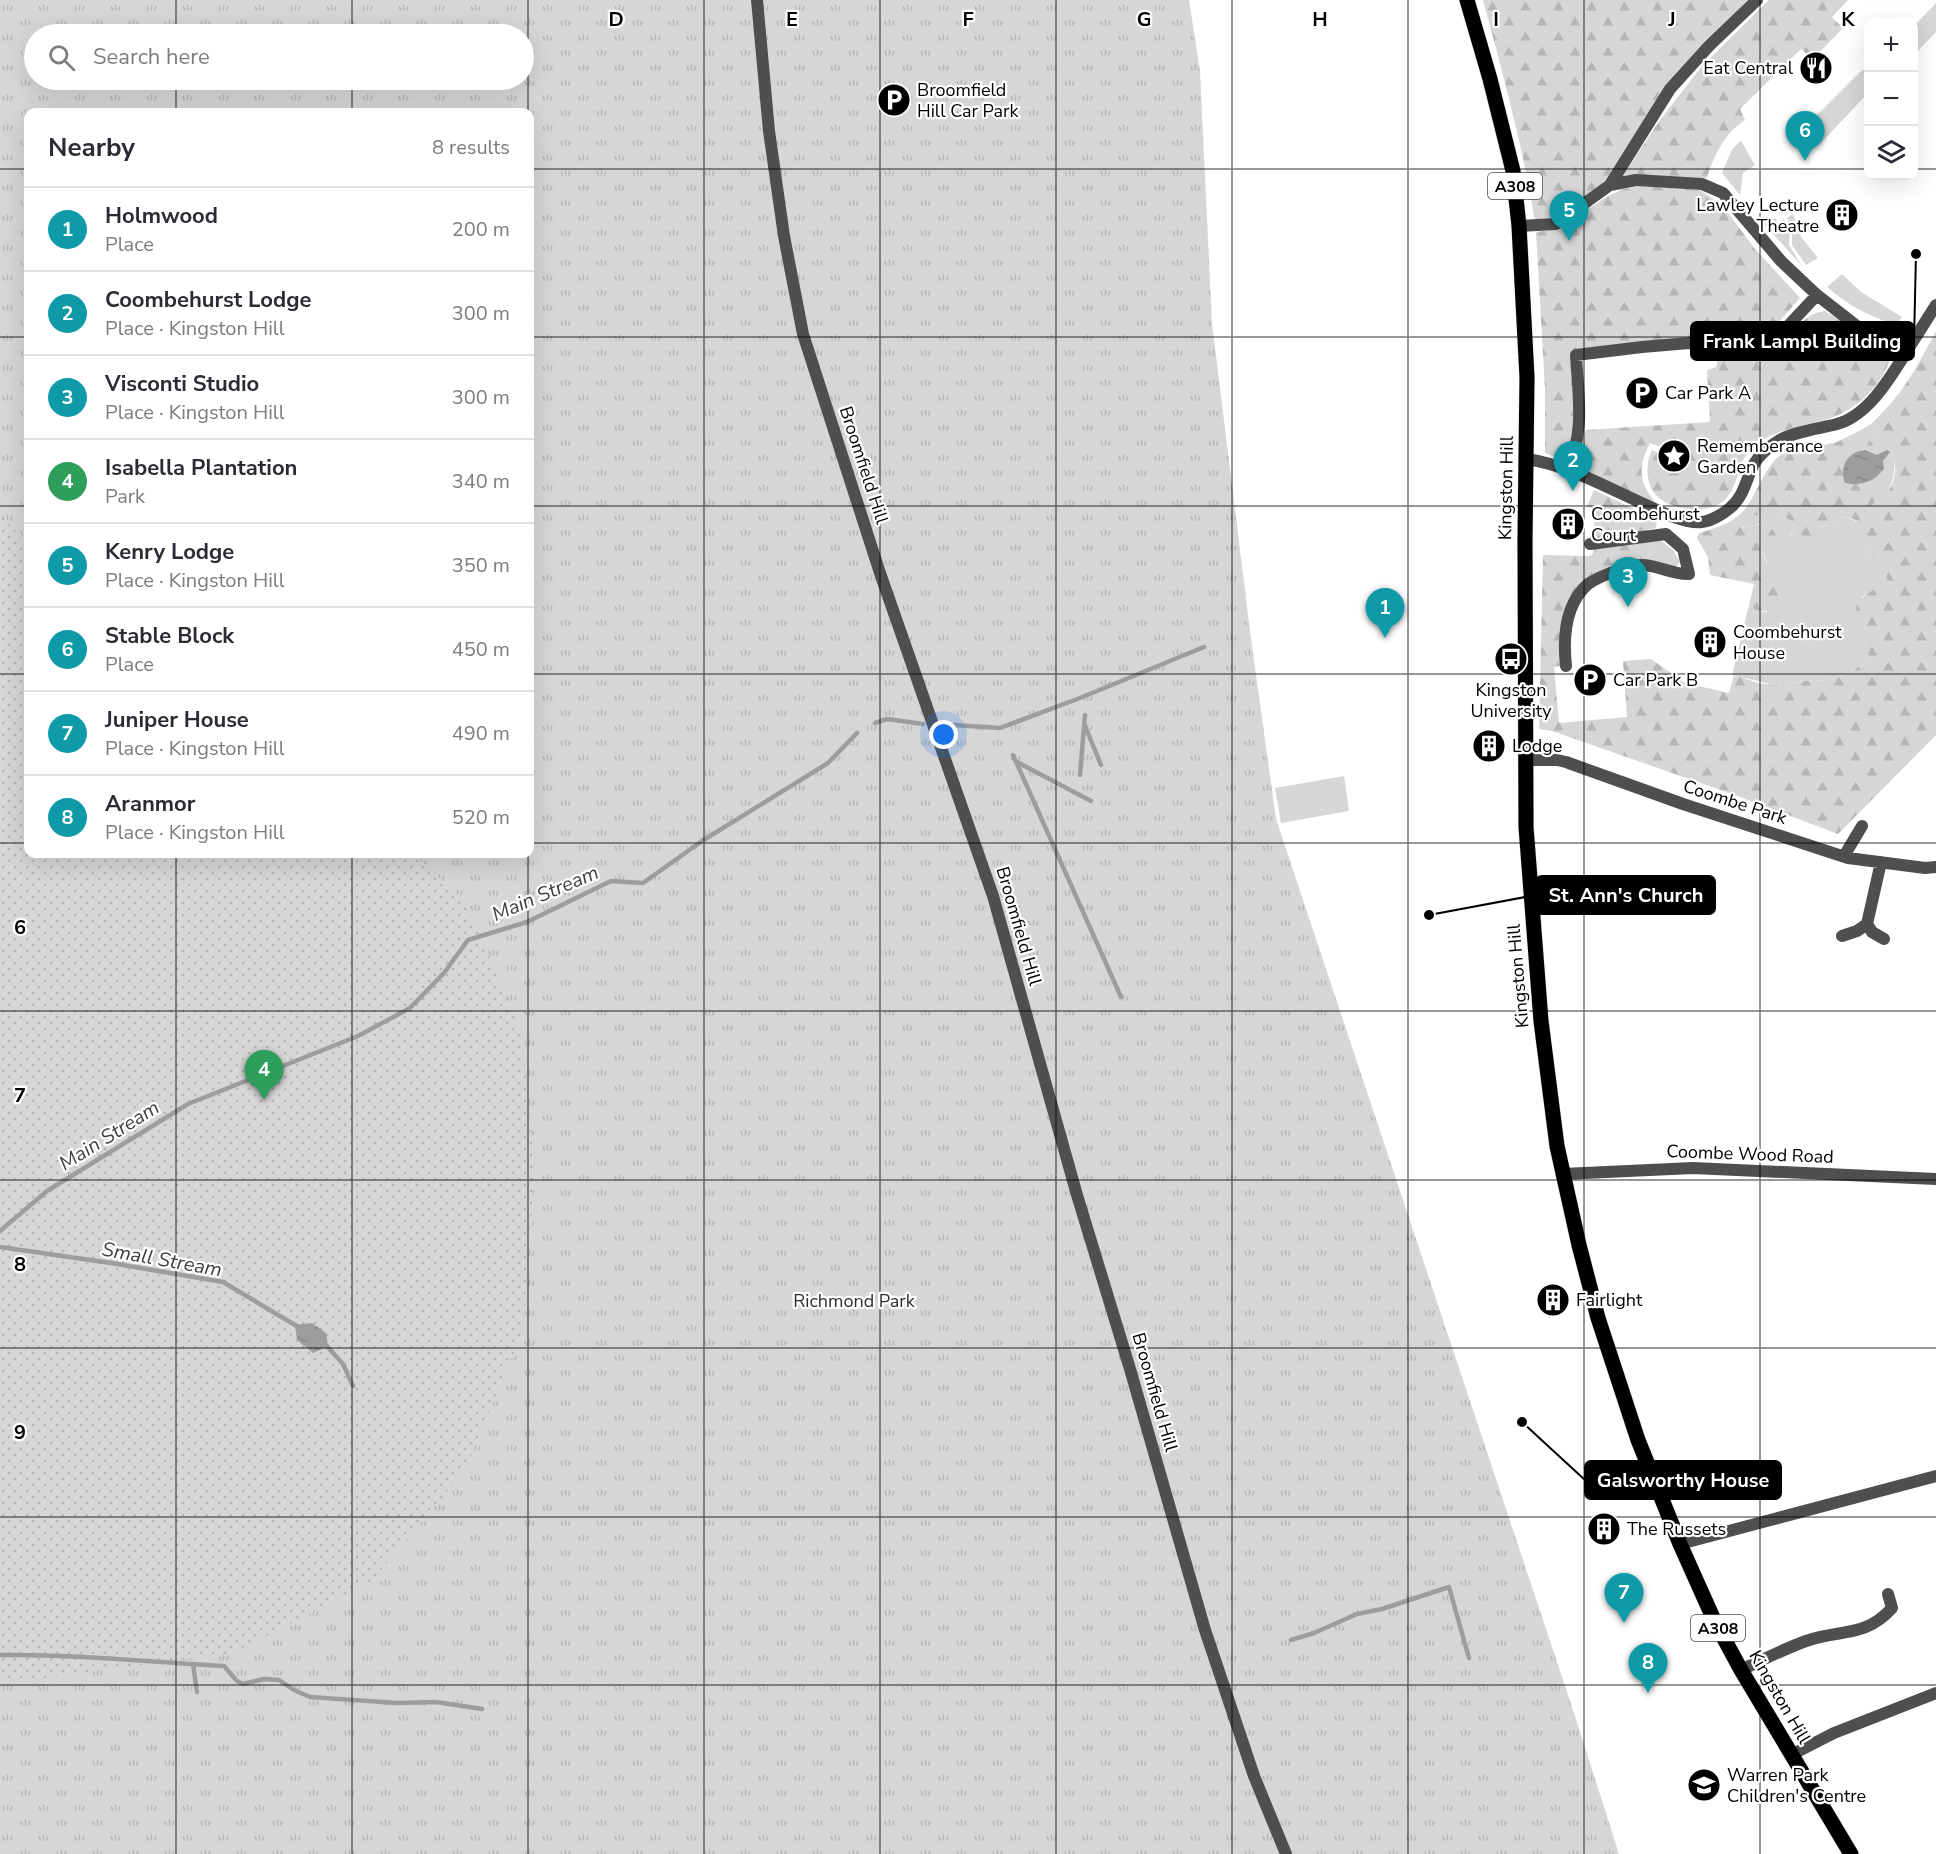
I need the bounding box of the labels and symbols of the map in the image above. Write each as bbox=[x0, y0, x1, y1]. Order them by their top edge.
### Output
text: D bbox=[608, 6, 624, 33]
text: E bbox=[786, 6, 798, 33]
text: F bbox=[962, 6, 974, 33]
text: G bbox=[1137, 6, 1151, 33]
text: H bbox=[1312, 6, 1328, 33]
text: I bbox=[1493, 6, 1499, 33]
text: J bbox=[1667, 6, 1676, 33]
text: K bbox=[1841, 6, 1855, 33]
restaurant icon: Eat Central bbox=[1798, 50, 1834, 86]
place label: Eat Central bbox=[1703, 56, 1794, 80]
place label: Broomfield Hill Car Park bbox=[917, 78, 1020, 123]
parking icon: Broomfield Hill Car Park bbox=[876, 82, 912, 118]
pin: 6 bbox=[1786, 112, 1824, 161]
road number: A308 bbox=[1488, 173, 1542, 199]
pin: 5 bbox=[1550, 192, 1588, 241]
place label: Lawley Lecture Theatre bbox=[1696, 193, 1819, 238]
building icon: Lawley Lecture Theatre bbox=[1824, 197, 1860, 233]
callout: Frank Lampl Building bbox=[1691, 322, 1914, 360]
text: Frank Lampl Building bbox=[1703, 328, 1901, 355]
parking icon: Car Park A bbox=[1624, 375, 1660, 411]
place label: Car Park A bbox=[1665, 381, 1751, 405]
street label: Broomfield Hill bbox=[834, 403, 895, 528]
place label: Rememberance Garden bbox=[1697, 434, 1823, 479]
street label: Kingston Hill bbox=[1493, 435, 1519, 540]
place icon: Rememberance Garden bbox=[1656, 438, 1692, 474]
pin: 2 bbox=[1554, 442, 1592, 491]
place label: Coombehurst Court bbox=[1591, 502, 1700, 547]
building icon: Coombehurst Court bbox=[1550, 506, 1586, 542]
pin: 3 bbox=[1608, 558, 1648, 607]
pin: 1 bbox=[1366, 588, 1404, 638]
place label: Coombehurst House bbox=[1733, 620, 1842, 665]
building icon: Coombehurst House bbox=[1692, 624, 1728, 660]
bus stop icon: Kingston University bbox=[1493, 641, 1529, 677]
parking icon: Car Park B bbox=[1572, 662, 1608, 698]
place label: Car Park B bbox=[1613, 668, 1698, 692]
place label: Kingston University bbox=[1470, 678, 1552, 723]
your location bbox=[929, 720, 958, 749]
building icon: Lodge bbox=[1471, 728, 1507, 764]
place label: Lodge bbox=[1512, 734, 1562, 758]
street label: Coombe Park bbox=[1680, 774, 1791, 830]
water label: Main Stream bbox=[488, 859, 603, 928]
street label: Broomfield Hill bbox=[991, 864, 1048, 989]
callout: St. Ann's Church bbox=[1536, 876, 1715, 914]
text: St. Ann's Church bbox=[1549, 882, 1703, 909]
text: 6 bbox=[14, 914, 26, 941]
street label: Kingston Hill bbox=[1501, 922, 1535, 1029]
pin: 4 bbox=[244, 1050, 284, 1100]
text: 7 bbox=[14, 1082, 26, 1109]
water label: Main Stream bbox=[54, 1094, 165, 1177]
street label: Coombe Wood Road bbox=[1666, 1139, 1834, 1169]
water label: Small Stream bbox=[100, 1236, 224, 1283]
text: 8 bbox=[14, 1251, 26, 1278]
building icon: Fairlight bbox=[1535, 1282, 1571, 1318]
place label: Fairlight bbox=[1576, 1288, 1643, 1312]
park label: Richmond Park bbox=[793, 1289, 916, 1313]
street label: Broomfield Hill bbox=[1127, 1330, 1184, 1455]
text: 9 bbox=[14, 1419, 26, 1446]
callout: Galsworthy House bbox=[1585, 1461, 1781, 1499]
text: Galsworthy House bbox=[1597, 1467, 1769, 1494]
building icon: The Russets bbox=[1586, 1511, 1622, 1547]
place label: The Russets bbox=[1627, 1517, 1726, 1541]
pin: 7 bbox=[1604, 1574, 1644, 1623]
road number: A308 bbox=[1691, 1615, 1745, 1641]
pin: 8 bbox=[1628, 1644, 1668, 1693]
street label: Kingston Hill bbox=[1744, 1646, 1817, 1749]
place label: Warren Park Children's Centre bbox=[1727, 1763, 1866, 1808]
school or university icon: Warren Park Children's Centre bbox=[1686, 1767, 1722, 1803]

